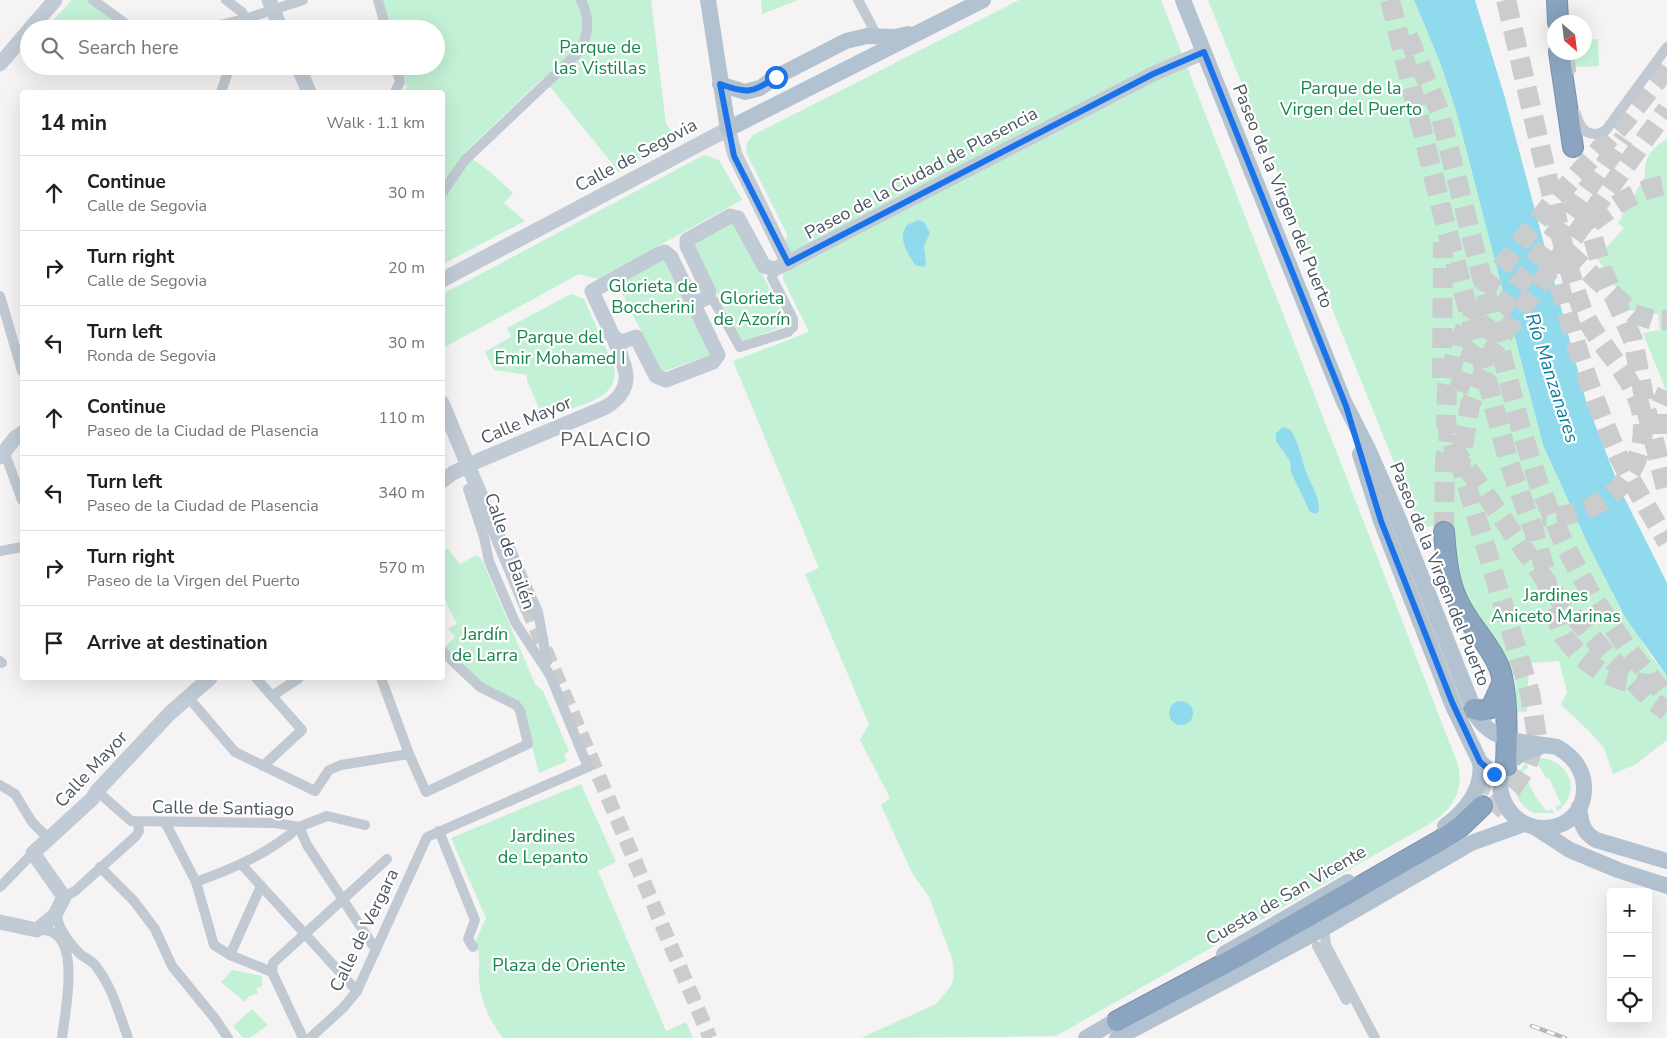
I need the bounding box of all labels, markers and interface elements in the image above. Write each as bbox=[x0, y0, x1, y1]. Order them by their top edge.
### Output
north arrow bbox=[1547, 15, 1592, 60]
search box bbox=[20, 20, 445, 75]
icon: search bbox=[38, 34, 66, 62]
text: Search here bbox=[78, 35, 179, 61]
park label: Parque de las Vistillas bbox=[554, 35, 646, 80]
route start bbox=[765, 66, 788, 89]
park label: Parque de la Virgen del Puerto bbox=[1279, 76, 1422, 121]
street label: Paseo de la Virgen del Puerto bbox=[1227, 80, 1339, 312]
street label: Paseo de la Ciudad de Plasencia bbox=[800, 101, 1042, 245]
text: 14 min bbox=[40, 109, 107, 137]
text: Walk · 1.1 km bbox=[327, 112, 425, 134]
street label: Calle de Segovia bbox=[571, 113, 701, 197]
text: Continue bbox=[87, 169, 166, 195]
icon: ahead bbox=[40, 179, 68, 207]
text: 30 m bbox=[388, 182, 425, 204]
text: Calle de Segovia bbox=[87, 195, 207, 217]
text: Turn right bbox=[87, 244, 174, 270]
icon: right bbox=[40, 254, 68, 282]
text: 20 m bbox=[388, 257, 425, 279]
text: Calle de Segovia bbox=[87, 270, 207, 292]
park label: Glorieta de Boccherini bbox=[608, 274, 698, 319]
park label: Glorieta de Azorín bbox=[714, 286, 790, 331]
water label: Río Manzanares bbox=[1519, 310, 1585, 446]
text: Turn left bbox=[87, 319, 162, 345]
park label: Parque del Emir Mohamed I bbox=[494, 325, 626, 370]
icon: left bbox=[40, 329, 68, 357]
text: 30 m bbox=[388, 332, 425, 354]
text: Ronda de Segovia bbox=[87, 345, 216, 367]
street label: Calle Mayor bbox=[477, 390, 576, 450]
text: Continue bbox=[87, 394, 166, 420]
icon: ahead bbox=[40, 404, 68, 432]
text: 110 m bbox=[378, 407, 425, 429]
text: Paseo de la Ciudad de Plasencia bbox=[87, 420, 319, 442]
district label: PALACIO bbox=[560, 426, 652, 453]
street label: Paseo de la Virgen del Puerto bbox=[1384, 458, 1496, 690]
text: Turn left bbox=[87, 469, 162, 495]
icon: left bbox=[40, 479, 68, 507]
text: 340 m bbox=[378, 482, 425, 504]
street label: Calle de Bailén bbox=[479, 490, 541, 612]
text: Paseo de la Ciudad de Plasencia bbox=[87, 495, 319, 517]
text: Turn right bbox=[87, 544, 174, 570]
icon: right bbox=[40, 554, 68, 582]
text: 570 m bbox=[378, 557, 425, 579]
text: Paseo de la Virgen del Puerto bbox=[87, 570, 300, 592]
park label: Jardines Aniceto Marinas bbox=[1491, 583, 1621, 628]
park label: Jardín de Larra bbox=[452, 622, 518, 667]
icon: arrive bbox=[40, 629, 68, 657]
text: Arrive at destination bbox=[87, 630, 268, 656]
street label: Calle Mayor bbox=[49, 725, 133, 812]
route end bbox=[1483, 763, 1506, 786]
street label: Calle de Santiago bbox=[152, 795, 294, 821]
park label: Jardines de Lepanto bbox=[498, 824, 588, 869]
street label: Cuesta de San Vicente bbox=[1202, 839, 1370, 951]
street label: Calle de Vergara bbox=[324, 864, 404, 996]
map controls bbox=[1607, 888, 1652, 1023]
button: + bbox=[1607, 888, 1652, 933]
button: − bbox=[1607, 933, 1652, 978]
park label: Plaza de Oriente bbox=[492, 953, 626, 977]
button: locate bbox=[1607, 978, 1652, 1023]

